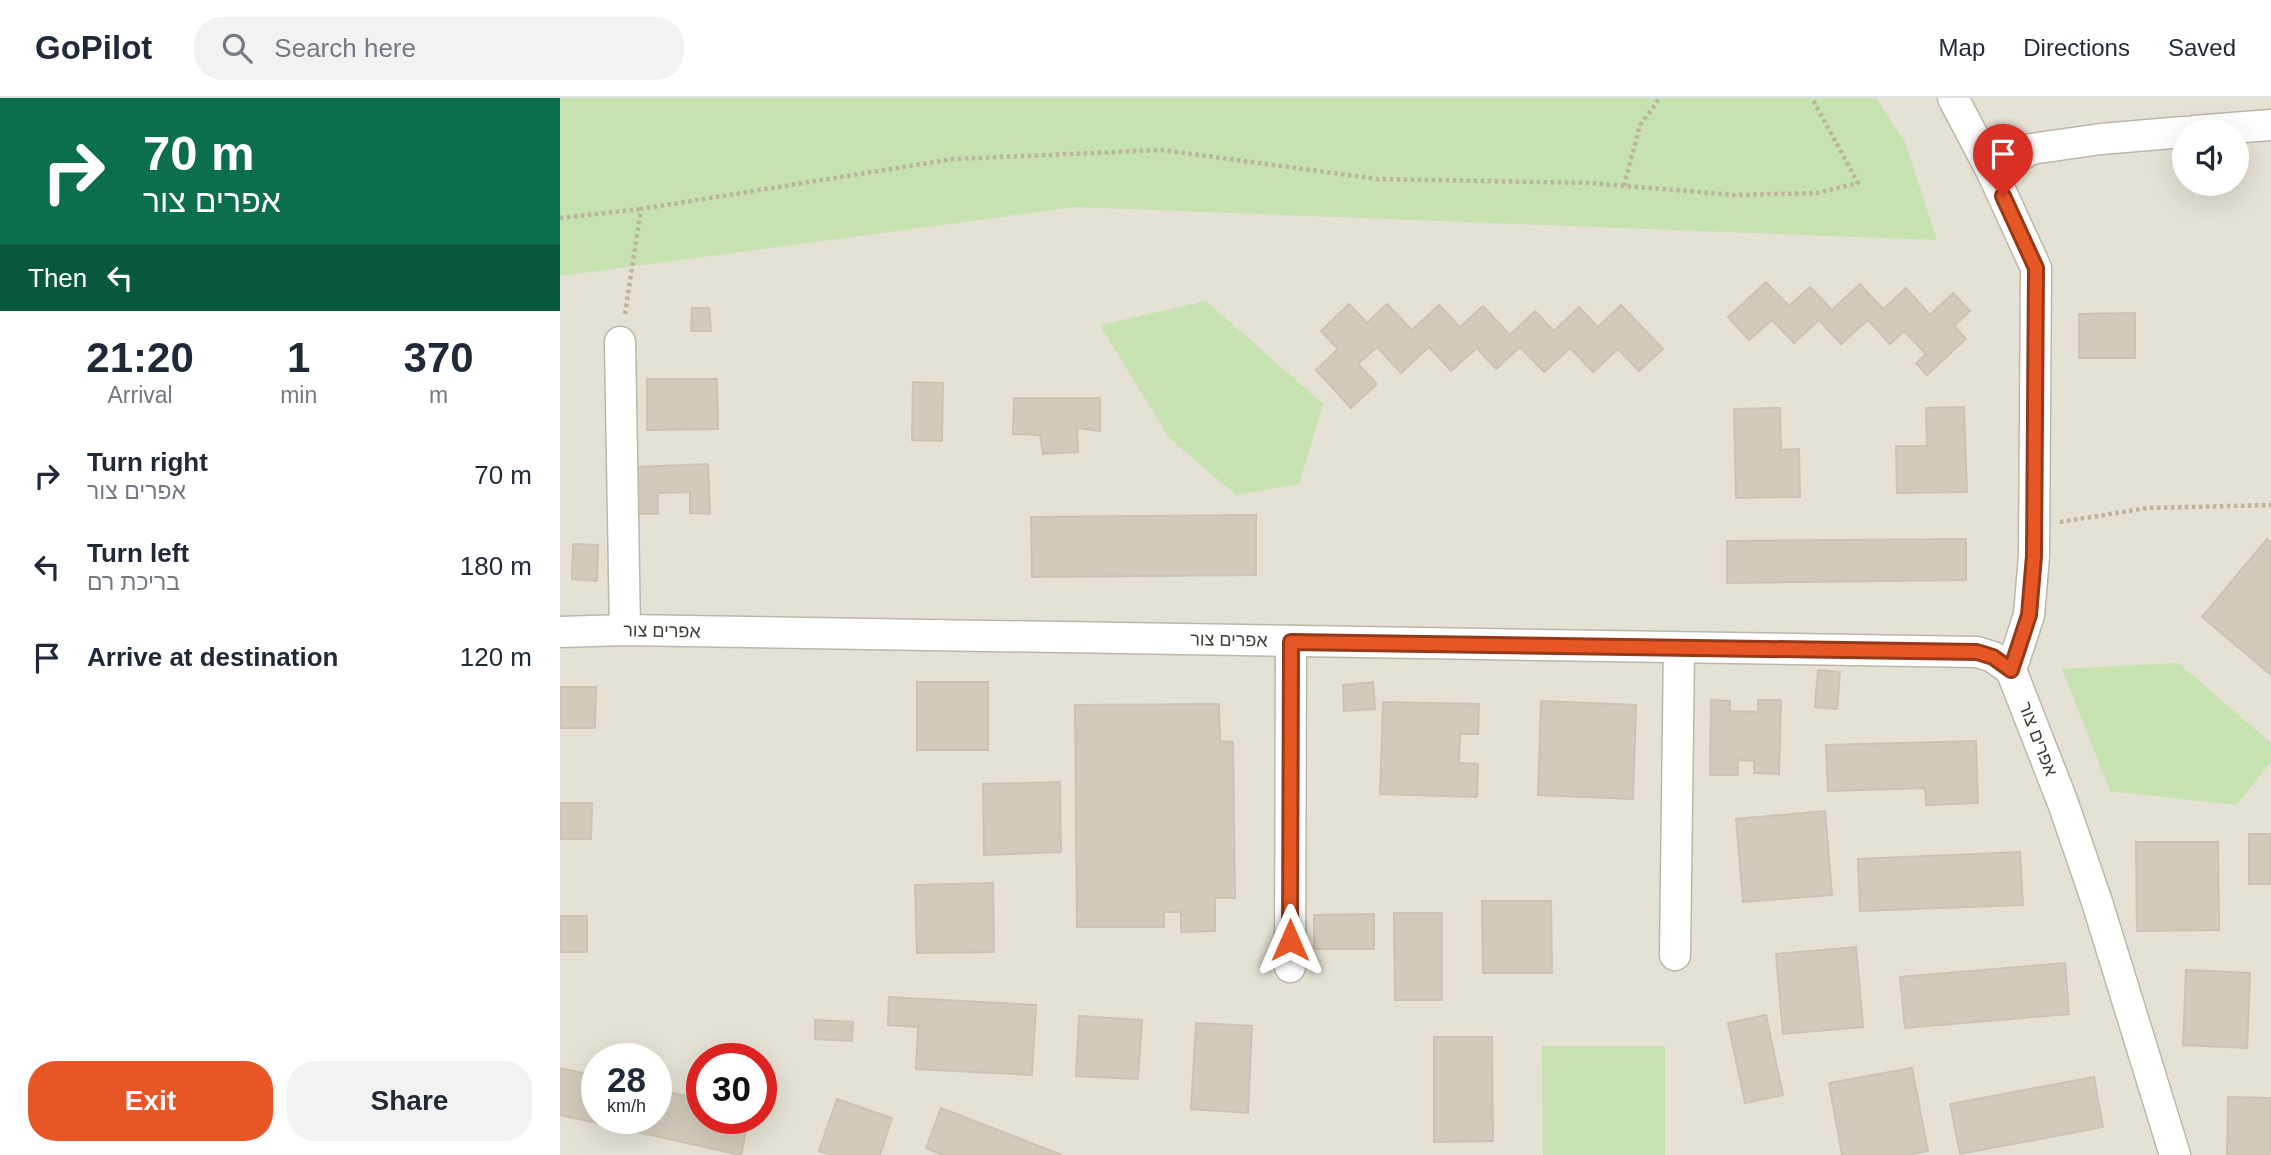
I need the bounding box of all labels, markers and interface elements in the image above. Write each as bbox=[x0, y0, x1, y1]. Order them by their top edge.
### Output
search box bbox=[194, 17, 684, 80]
text: GoPilot bbox=[35, 29, 152, 66]
icon: search bbox=[218, 29, 256, 67]
text: Search here bbox=[274, 33, 416, 63]
text: Map bbox=[1939, 34, 1985, 61]
text: Directions bbox=[2023, 34, 2130, 61]
text: Saved bbox=[2168, 34, 2236, 61]
map controls bbox=[2172, 119, 2249, 196]
button: sound bbox=[2172, 119, 2249, 196]
pin bbox=[1973, 124, 2033, 196]
icon: right bbox=[28, 126, 119, 217]
text: 70 m bbox=[143, 126, 255, 180]
icon: arrive bbox=[1984, 135, 2022, 173]
text: אפרים צור bbox=[143, 183, 281, 219]
icon: left bbox=[101, 259, 139, 297]
text: Then bbox=[28, 263, 87, 293]
text: 21:20 bbox=[86, 334, 194, 381]
text: 1 bbox=[287, 334, 310, 381]
text: 370 bbox=[404, 334, 474, 381]
text: Arrival bbox=[107, 382, 173, 408]
text: min bbox=[280, 382, 317, 408]
text: m bbox=[429, 382, 448, 408]
text: Turn right bbox=[87, 447, 208, 477]
icon: right bbox=[28, 457, 66, 495]
text: 70 m bbox=[474, 460, 532, 490]
text: אפרים צור bbox=[87, 478, 186, 504]
text: Turn left bbox=[87, 538, 189, 568]
icon: left bbox=[28, 548, 66, 586]
text: 180 m bbox=[460, 551, 532, 581]
text: בריכת רם bbox=[87, 569, 180, 595]
street label: אפרים צור bbox=[623, 620, 702, 642]
street label: אפרים צור bbox=[1190, 629, 1269, 651]
icon: arrive bbox=[28, 639, 66, 677]
text: Arrive at destination bbox=[87, 642, 338, 672]
text: 120 m bbox=[460, 642, 532, 672]
street label: אפרים צור bbox=[2015, 699, 2061, 779]
position arrow bbox=[1253, 903, 1327, 977]
speed limit sign: 30 bbox=[686, 1043, 777, 1134]
text: 28 bbox=[607, 1060, 646, 1099]
button: Exit bbox=[28, 1061, 273, 1141]
button: Share bbox=[287, 1061, 532, 1141]
text: km/h bbox=[607, 1096, 646, 1116]

